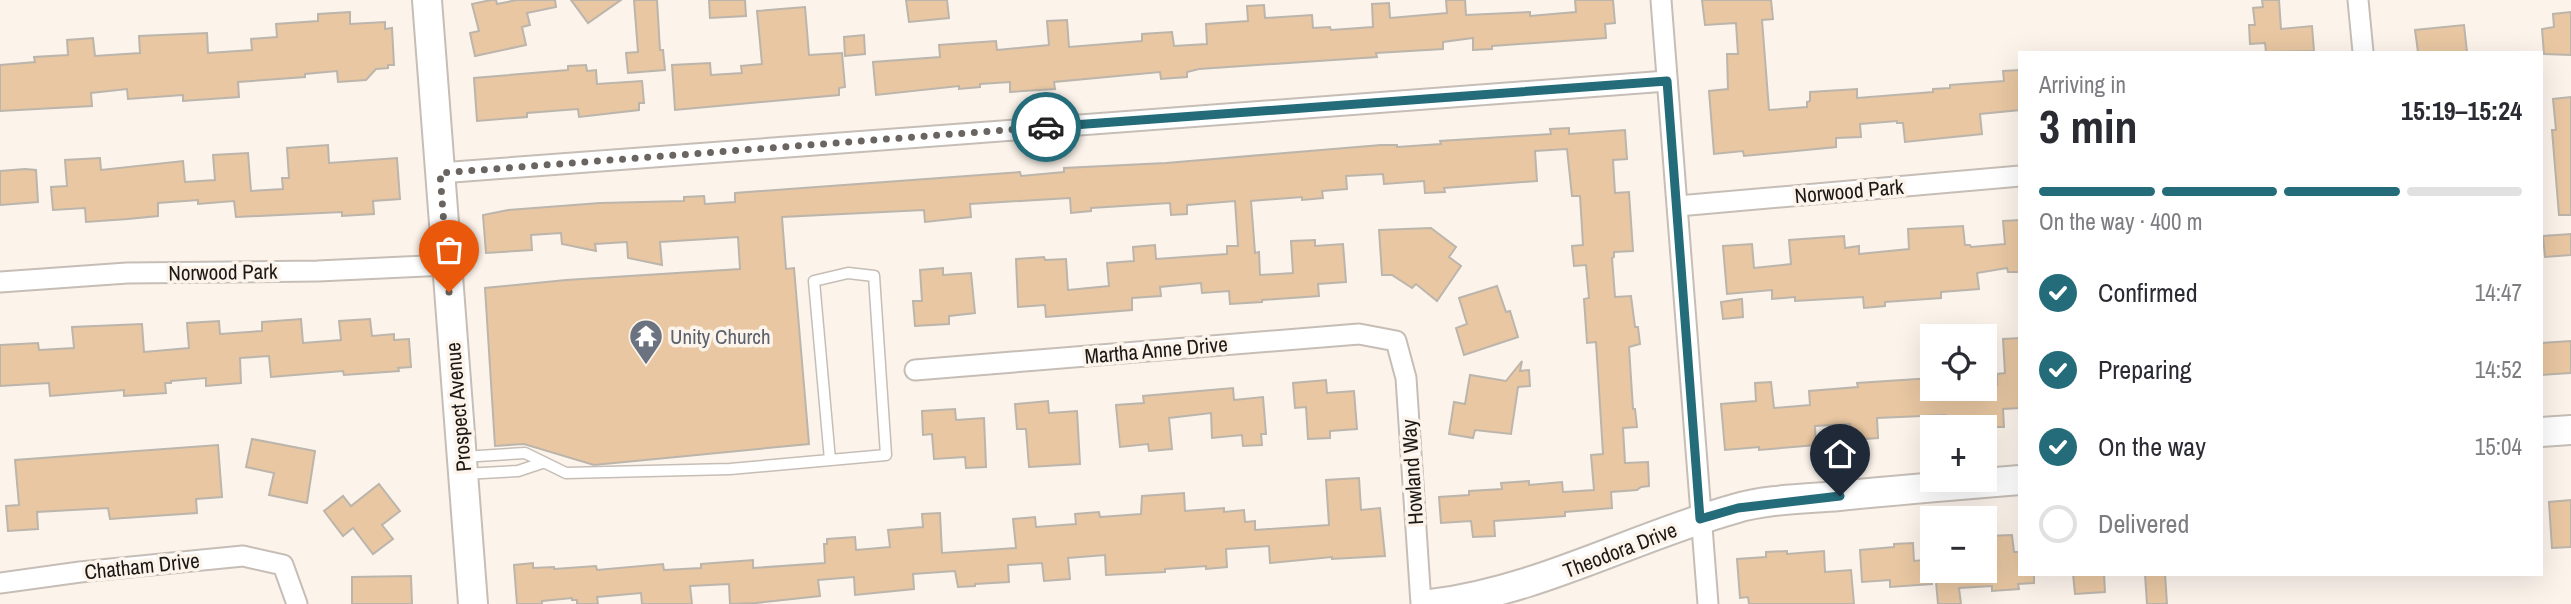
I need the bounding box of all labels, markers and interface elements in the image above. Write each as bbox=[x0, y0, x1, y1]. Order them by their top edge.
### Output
text: Arriving in bbox=[2039, 69, 2126, 100]
courier bbox=[1011, 92, 1081, 162]
text: 15:19–15:24 bbox=[2401, 93, 2522, 128]
text: 3 min bbox=[2039, 95, 2138, 157]
icon: car bbox=[1027, 108, 1065, 146]
street label: Norwood Park bbox=[1793, 172, 1905, 210]
text: On the way · 400 m bbox=[2039, 206, 2203, 237]
pin bbox=[419, 220, 479, 292]
icon: bag bbox=[430, 231, 468, 269]
street label: Norwood Park bbox=[168, 257, 278, 287]
icon: check bbox=[2039, 274, 2077, 312]
text: Confirmed bbox=[2098, 275, 2198, 310]
text: 14:47 bbox=[2475, 277, 2522, 308]
temple icon: Unity Church bbox=[627, 317, 665, 366]
place label: Unity Church bbox=[670, 322, 771, 351]
map controls bbox=[1920, 324, 1997, 583]
button: locate bbox=[1920, 324, 1997, 401]
street label: Martha Anne Drive bbox=[1083, 329, 1229, 371]
street label: Prospect Avenue bbox=[438, 341, 478, 473]
icon: check bbox=[2039, 351, 2077, 389]
text: Preparing bbox=[2098, 352, 2192, 387]
text: 14:52 bbox=[2475, 354, 2522, 385]
button: + bbox=[1920, 415, 1997, 492]
street label: Howland Way bbox=[1394, 418, 1430, 526]
pin bbox=[1810, 424, 1870, 496]
icon: check bbox=[2039, 428, 2077, 466]
text: On the way bbox=[2098, 429, 2206, 464]
text: 15:04 bbox=[2475, 431, 2522, 462]
icon: home bbox=[1821, 435, 1859, 473]
button: − bbox=[1920, 506, 1997, 583]
text: Delivered bbox=[2098, 506, 2189, 541]
street label: Theodora Drive bbox=[1559, 515, 1681, 585]
street label: Chatham Drive bbox=[83, 546, 201, 586]

